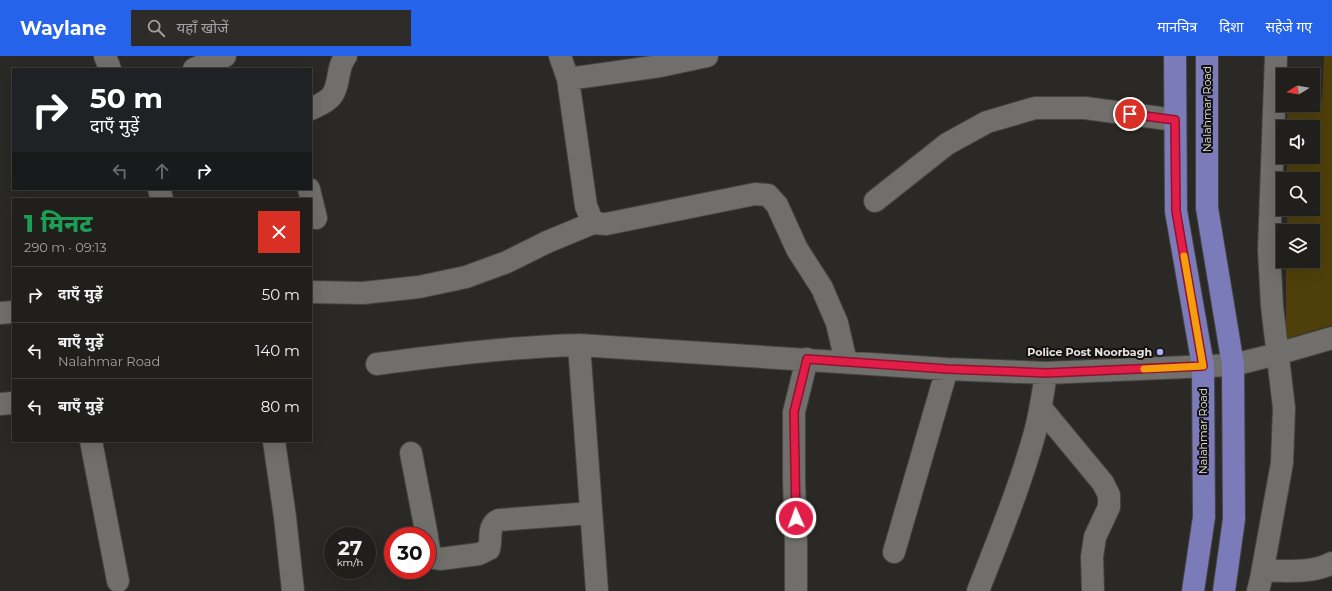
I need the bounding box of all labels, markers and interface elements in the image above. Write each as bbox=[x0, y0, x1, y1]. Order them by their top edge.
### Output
search box bbox=[131, 10, 411, 46]
text: Waylane bbox=[20, 17, 107, 40]
icon: search bbox=[145, 17, 167, 39]
text: यहाँ खोजें bbox=[177, 18, 228, 37]
text: मानचित्र bbox=[1157, 18, 1197, 36]
text: दिशा bbox=[1219, 18, 1243, 36]
text: सहेजे गए bbox=[1265, 18, 1312, 36]
street label: Nalahmar Road bbox=[1200, 66, 1214, 152]
north arrow bbox=[1276, 68, 1320, 112]
map controls bbox=[1276, 68, 1320, 268]
text: 50 m bbox=[90, 81, 163, 115]
icon: right bbox=[24, 84, 76, 136]
pin bbox=[1113, 97, 1147, 131]
icon: arrive bbox=[1119, 103, 1141, 125]
text: दाएँ मुड़ें bbox=[90, 115, 139, 137]
button: sound bbox=[1276, 120, 1320, 164]
icon: left bbox=[109, 160, 131, 182]
icon: ahead bbox=[151, 160, 173, 182]
icon: right bbox=[193, 160, 215, 182]
button: search bbox=[1276, 172, 1320, 216]
text: 1 मिनट bbox=[24, 209, 92, 238]
button: close bbox=[258, 211, 300, 253]
button: layers bbox=[1276, 224, 1320, 268]
text: 290 m · 09:13 bbox=[24, 239, 107, 255]
icon: right bbox=[24, 284, 46, 306]
text: दाएँ मुड़ें bbox=[58, 284, 103, 303]
text: 50 m bbox=[262, 285, 300, 304]
text: बाएँ मुड़ें bbox=[58, 332, 103, 351]
icon: left bbox=[24, 340, 46, 362]
text: 140 m bbox=[255, 341, 300, 360]
place label: Police Post Noorbagh bbox=[1027, 345, 1152, 359]
marker: Police Post Noorbagh bbox=[1155, 347, 1165, 357]
text: Nalahmar Road bbox=[58, 353, 160, 369]
street label: Nalahmar Road bbox=[1196, 388, 1210, 474]
icon: left bbox=[24, 396, 46, 418]
text: बाएँ मुड़ें bbox=[58, 396, 103, 415]
text: 80 m bbox=[261, 397, 300, 416]
position arrow bbox=[775, 497, 817, 539]
speed limit sign: 30 bbox=[384, 527, 436, 579]
text: 27 bbox=[338, 536, 362, 560]
text: km/h bbox=[337, 556, 363, 569]

